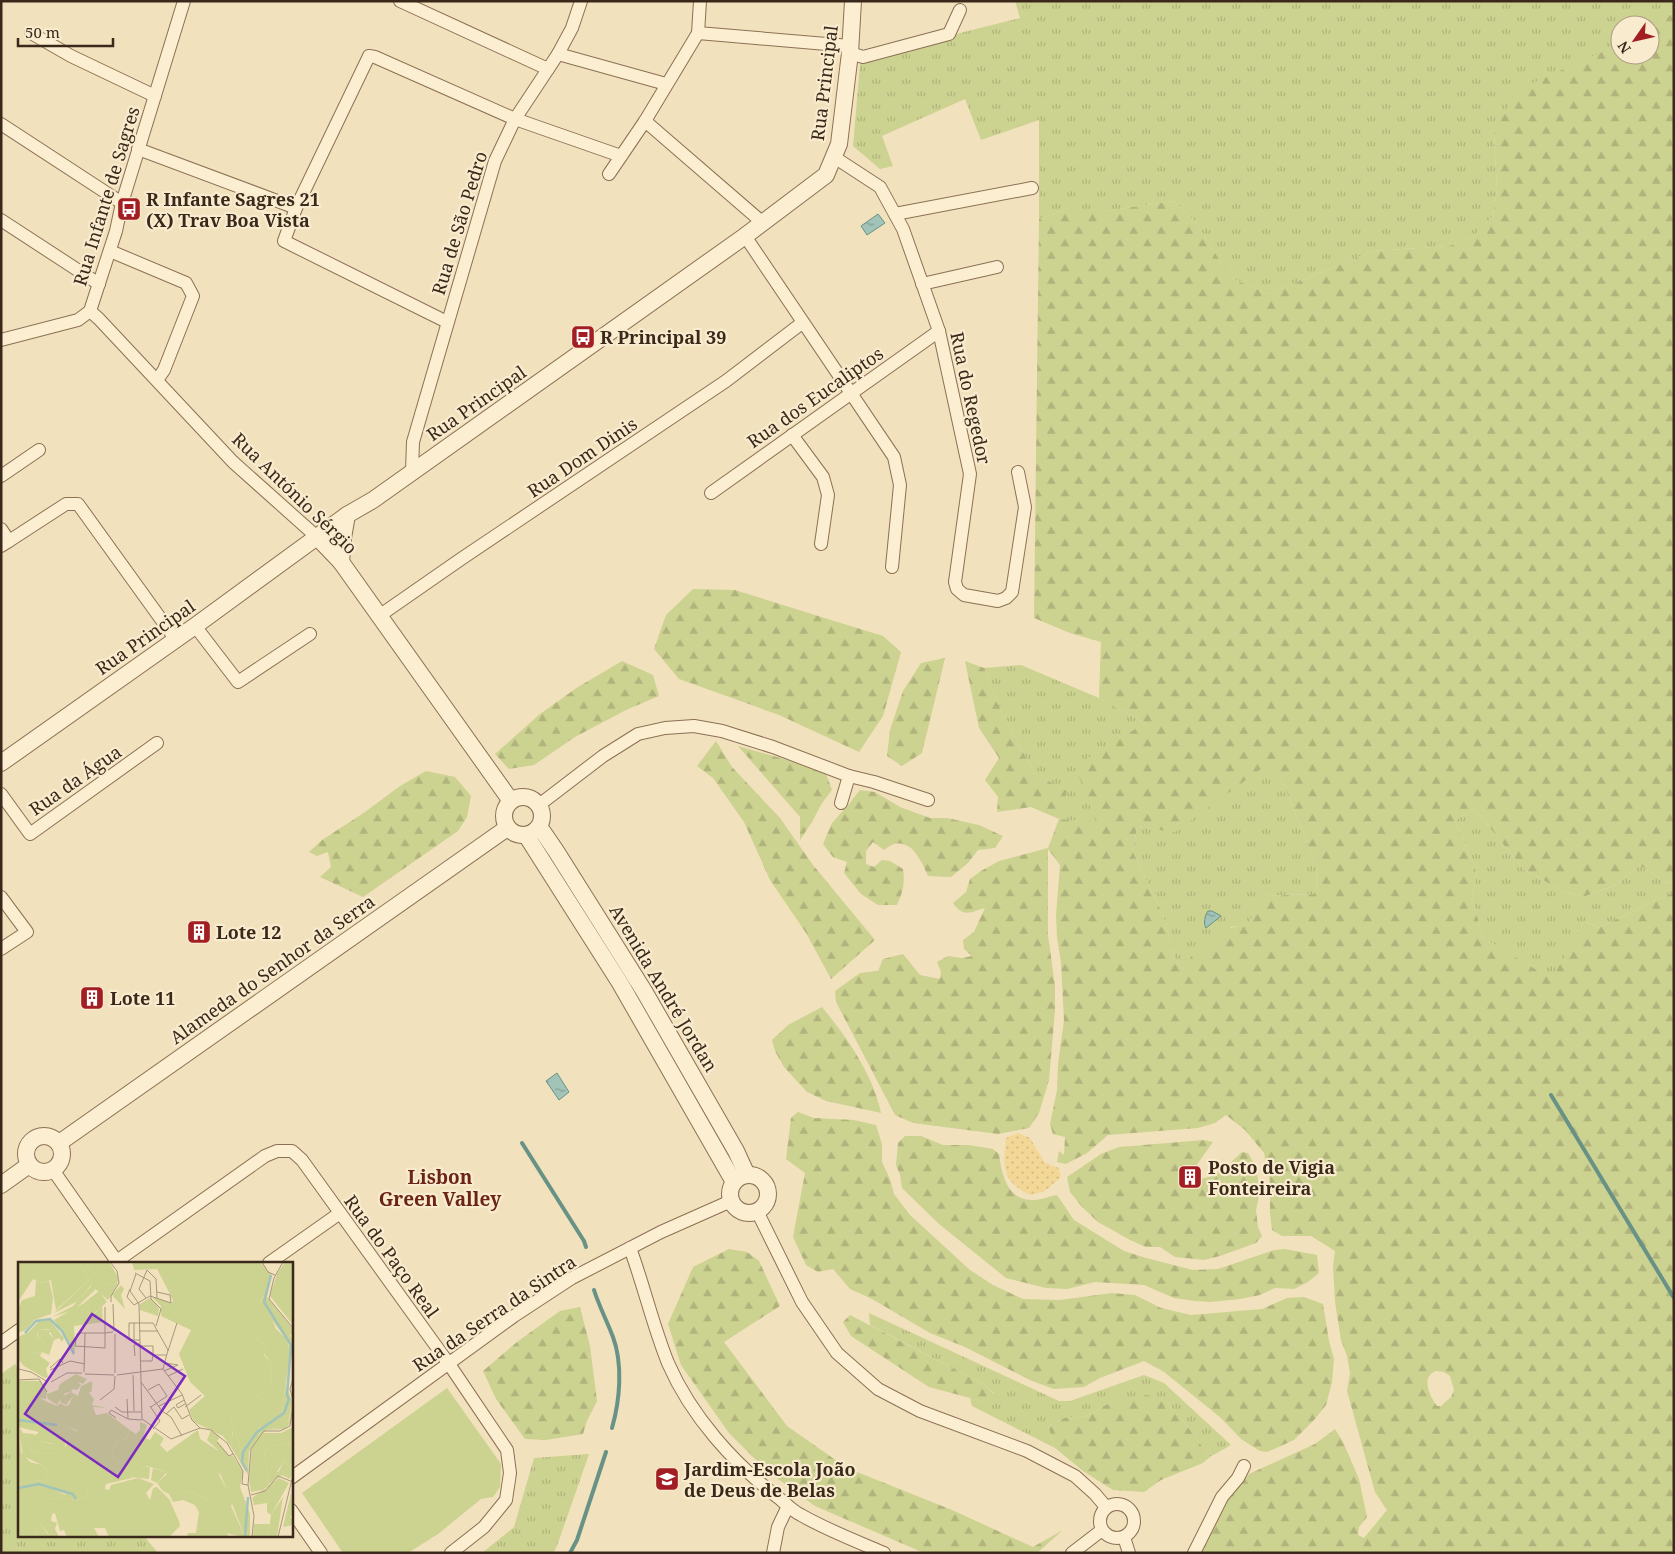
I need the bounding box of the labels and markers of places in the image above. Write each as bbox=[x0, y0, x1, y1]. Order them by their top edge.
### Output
place label: R Infante Sagres 21 (X) Trav Boa Vista bbox=[146, 187, 320, 232]
bus stop icon: R Infante Sagres 21 (X) Trav Boa Vista bbox=[116, 196, 142, 222]
bus stop icon: R Principal 39 bbox=[570, 324, 596, 350]
place label: R Principal 39 bbox=[600, 325, 726, 349]
building icon: Lote 12 bbox=[186, 919, 212, 945]
place label: Lote 12 bbox=[216, 920, 281, 944]
building icon: Lote 11 bbox=[79, 985, 105, 1011]
place label: Lote 11 bbox=[110, 986, 175, 1010]
place label: Posto de Vigia Fonteireira bbox=[1208, 1155, 1335, 1200]
building icon: Posto de Vigia Fonteireira bbox=[1177, 1164, 1203, 1190]
place label: Jardim-Escola João de Deus de Belas bbox=[683, 1457, 856, 1502]
school or university icon: Jardim-Escola João de Deus de Belas bbox=[654, 1466, 680, 1492]

